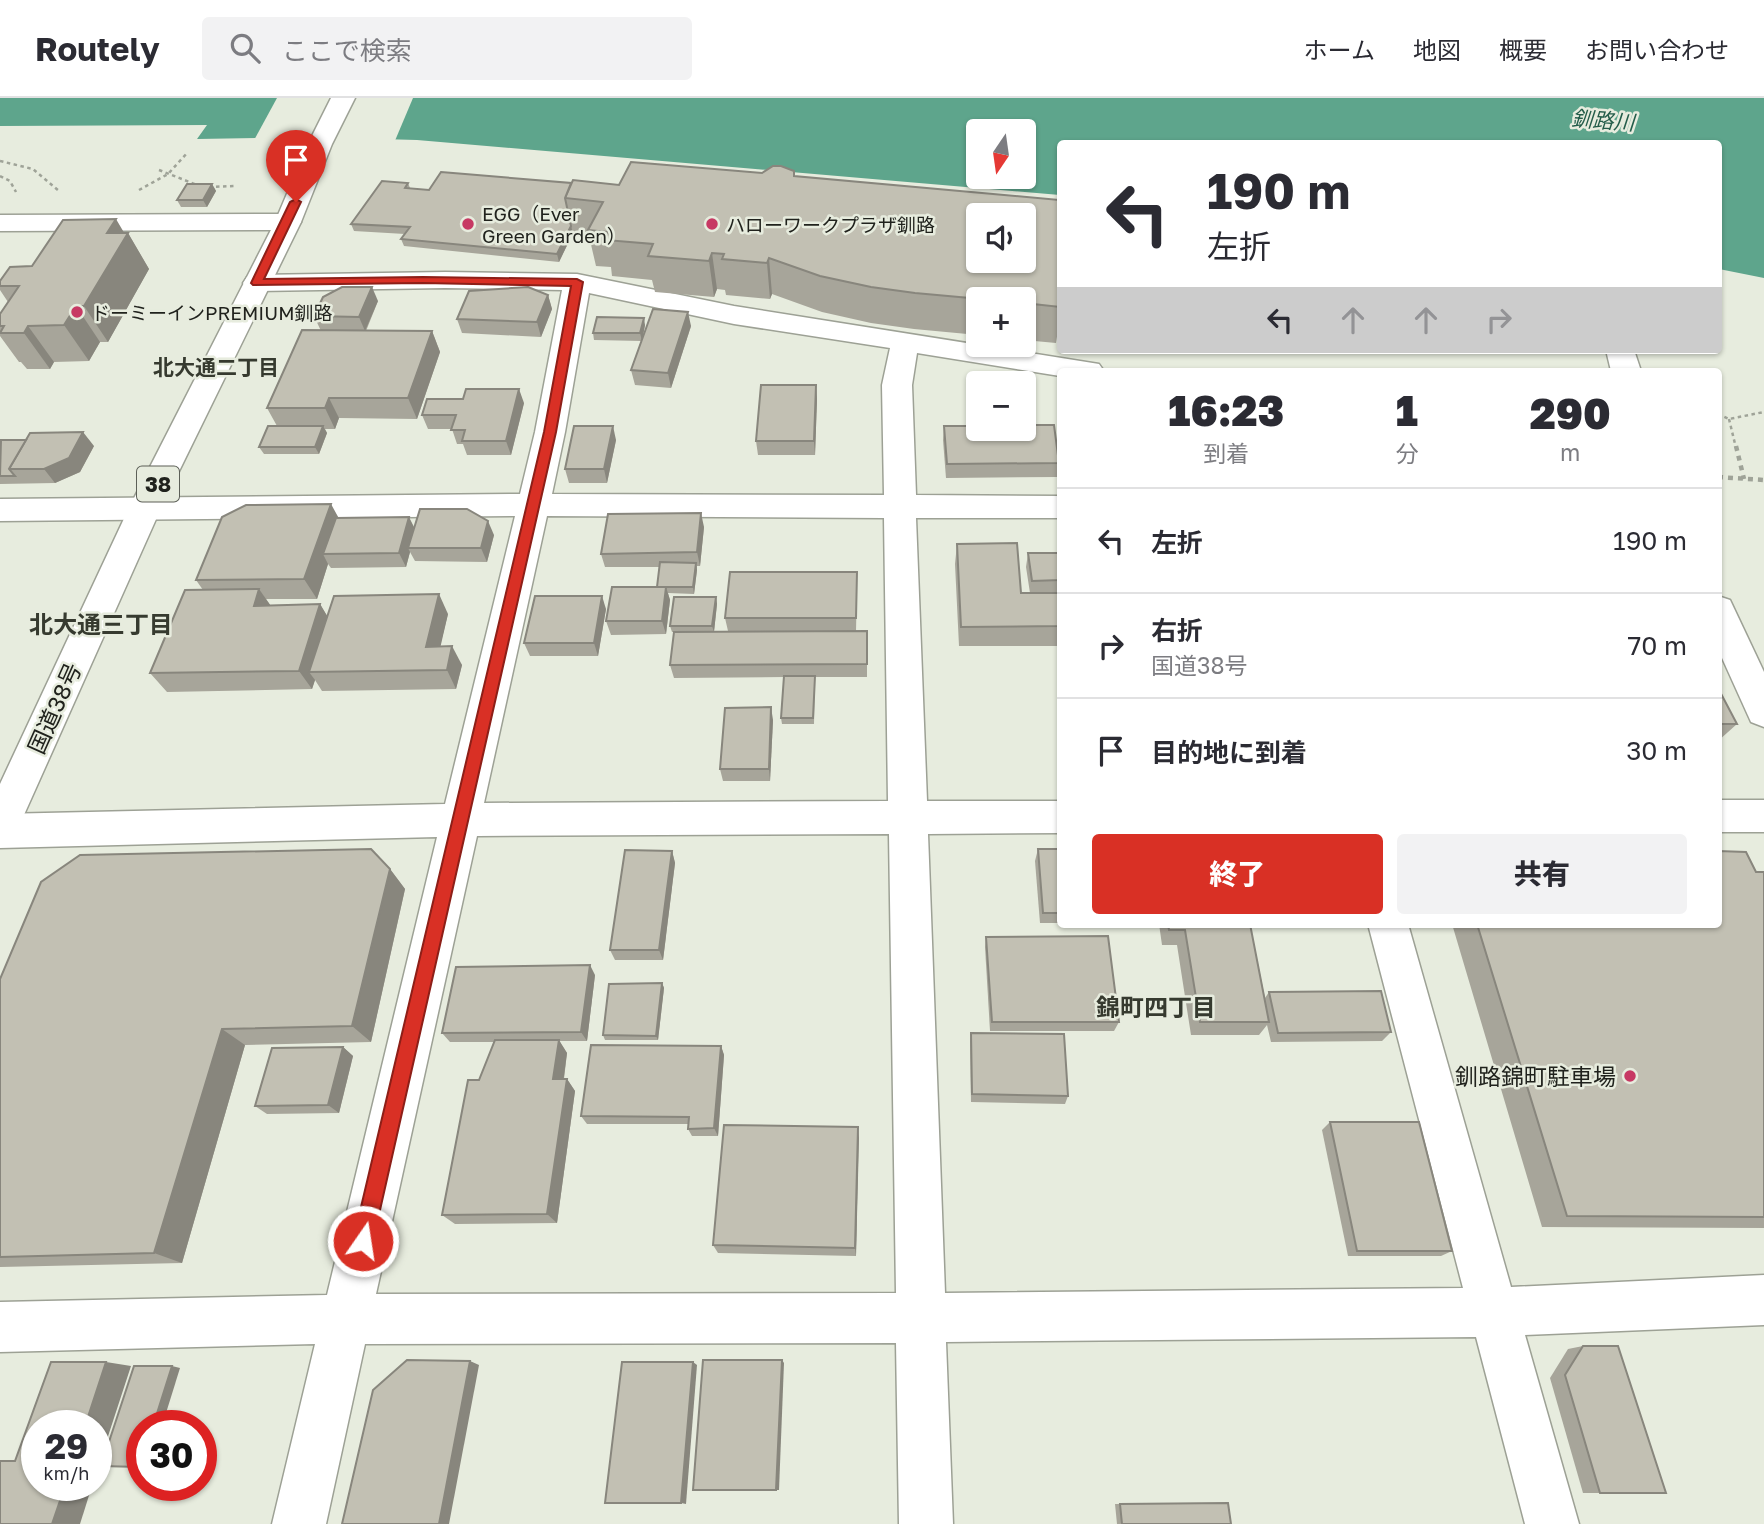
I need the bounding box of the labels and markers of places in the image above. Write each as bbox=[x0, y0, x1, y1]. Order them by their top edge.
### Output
pin bbox=[266, 130, 326, 202]
place label: EGG（Ever Green Garden） bbox=[482, 202, 626, 247]
place label: ハローワークプラザ釧路 bbox=[726, 213, 935, 236]
marker: EGG（Ever Green Garden） bbox=[460, 216, 476, 232]
marker: ハローワークプラザ釧路 bbox=[704, 216, 720, 232]
place label: ドーミーインPREMIUM釧路 bbox=[91, 301, 332, 324]
marker: ドーミーインPREMIUM釧路 bbox=[69, 304, 85, 320]
place label: 釧路錦町駐車場 bbox=[1455, 1062, 1616, 1090]
marker: 釧路錦町駐車場 bbox=[1622, 1068, 1638, 1084]

